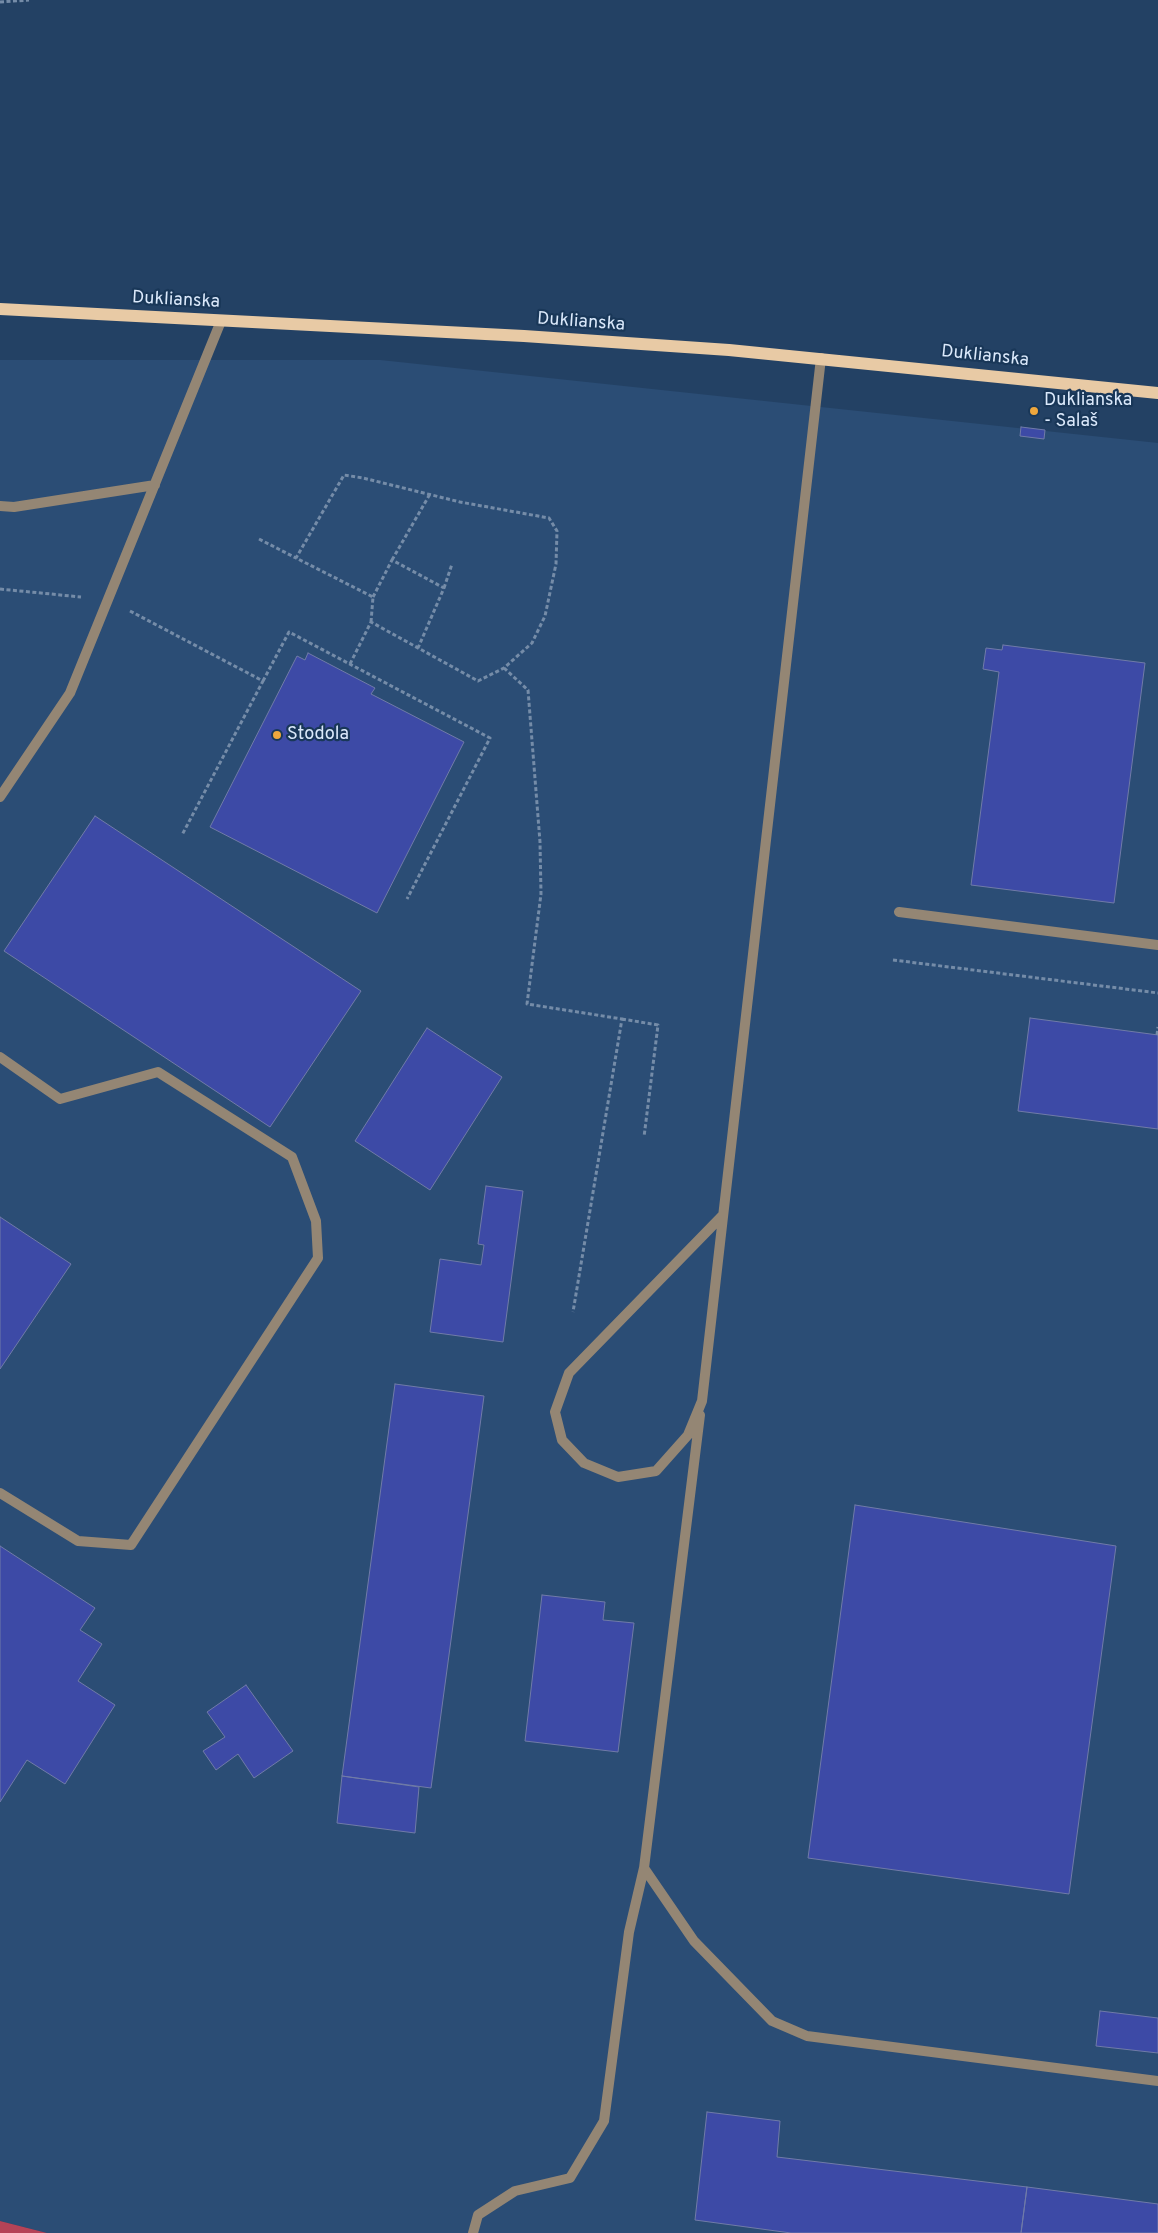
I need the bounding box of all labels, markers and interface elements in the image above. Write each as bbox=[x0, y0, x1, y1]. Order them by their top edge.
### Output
street label: Duklianska bbox=[131, 288, 221, 314]
street label: Duklianska bbox=[536, 309, 626, 337]
street label: Duklianska bbox=[940, 342, 1030, 372]
place label: Duklianska - Salaš bbox=[1044, 390, 1132, 432]
marker: Duklianska - Salaš bbox=[1028, 405, 1040, 417]
place label: Stodola bbox=[287, 724, 349, 746]
marker: Stodola bbox=[271, 729, 283, 741]

